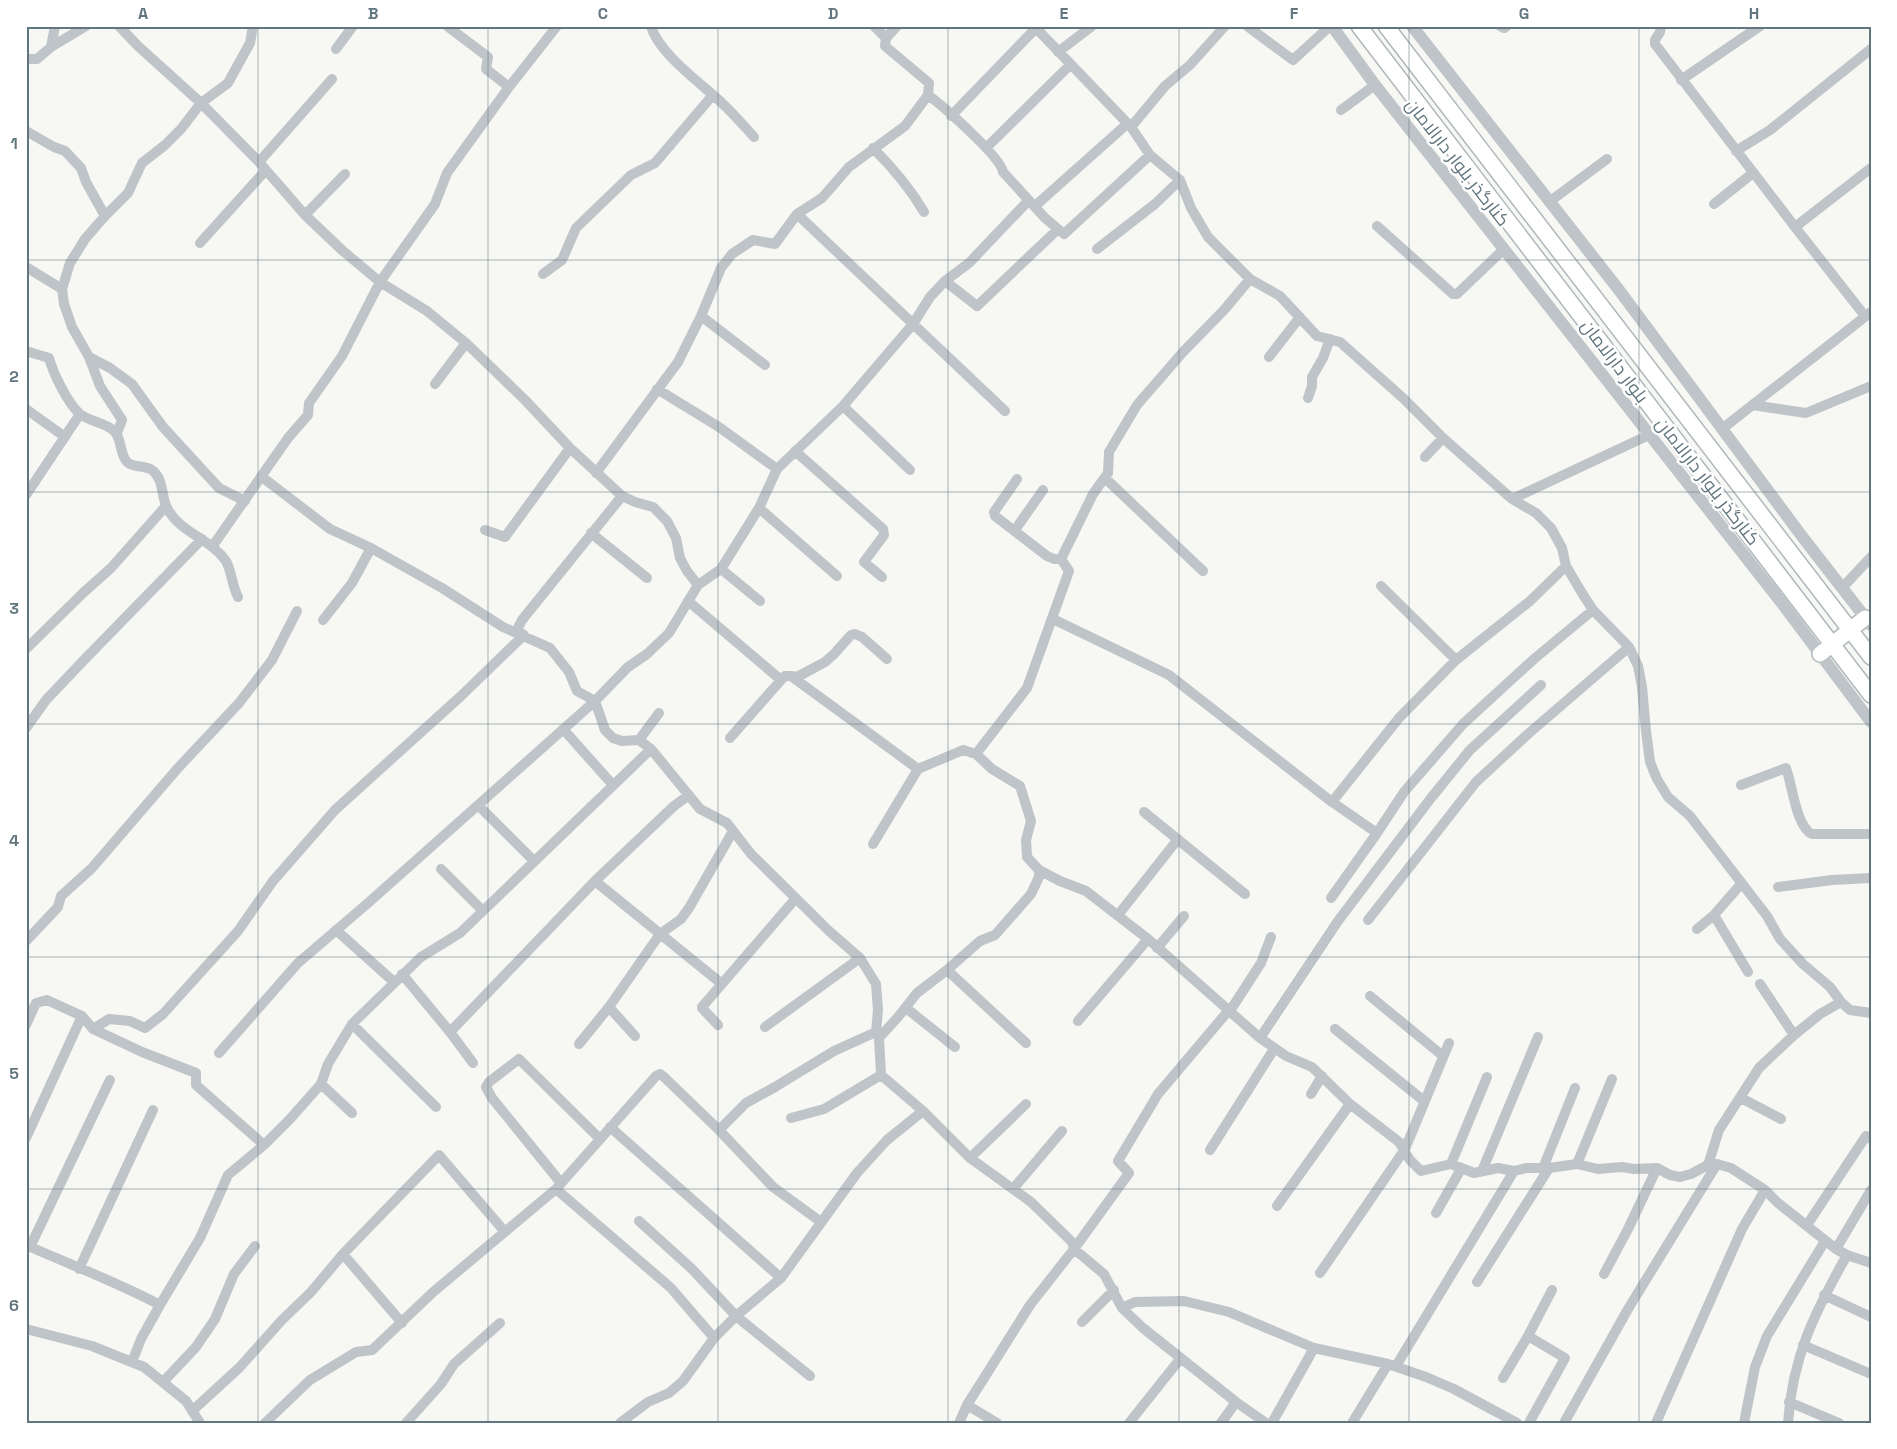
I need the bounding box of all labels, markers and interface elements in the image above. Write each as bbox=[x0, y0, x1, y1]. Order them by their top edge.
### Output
text: A bbox=[138, 3, 148, 24]
text: B bbox=[368, 3, 378, 24]
text: C bbox=[598, 3, 608, 24]
text: D bbox=[828, 3, 838, 24]
text: E bbox=[1060, 3, 1069, 24]
text: F bbox=[1290, 3, 1299, 24]
text: G bbox=[1519, 3, 1529, 24]
text: H bbox=[1749, 3, 1759, 24]
street label: کنارگذر بلوار دارالامان bbox=[1401, 93, 1515, 231]
text: 1 bbox=[10, 133, 18, 154]
street label: بلوار دارالامان bbox=[1576, 315, 1654, 407]
text: 2 bbox=[9, 366, 19, 387]
street label: کنارگذر بلوار دارالامان bbox=[1651, 412, 1765, 550]
text: 3 bbox=[9, 598, 19, 619]
text: 4 bbox=[9, 830, 19, 851]
text: 5 bbox=[9, 1063, 19, 1084]
text: 6 bbox=[9, 1295, 19, 1316]

